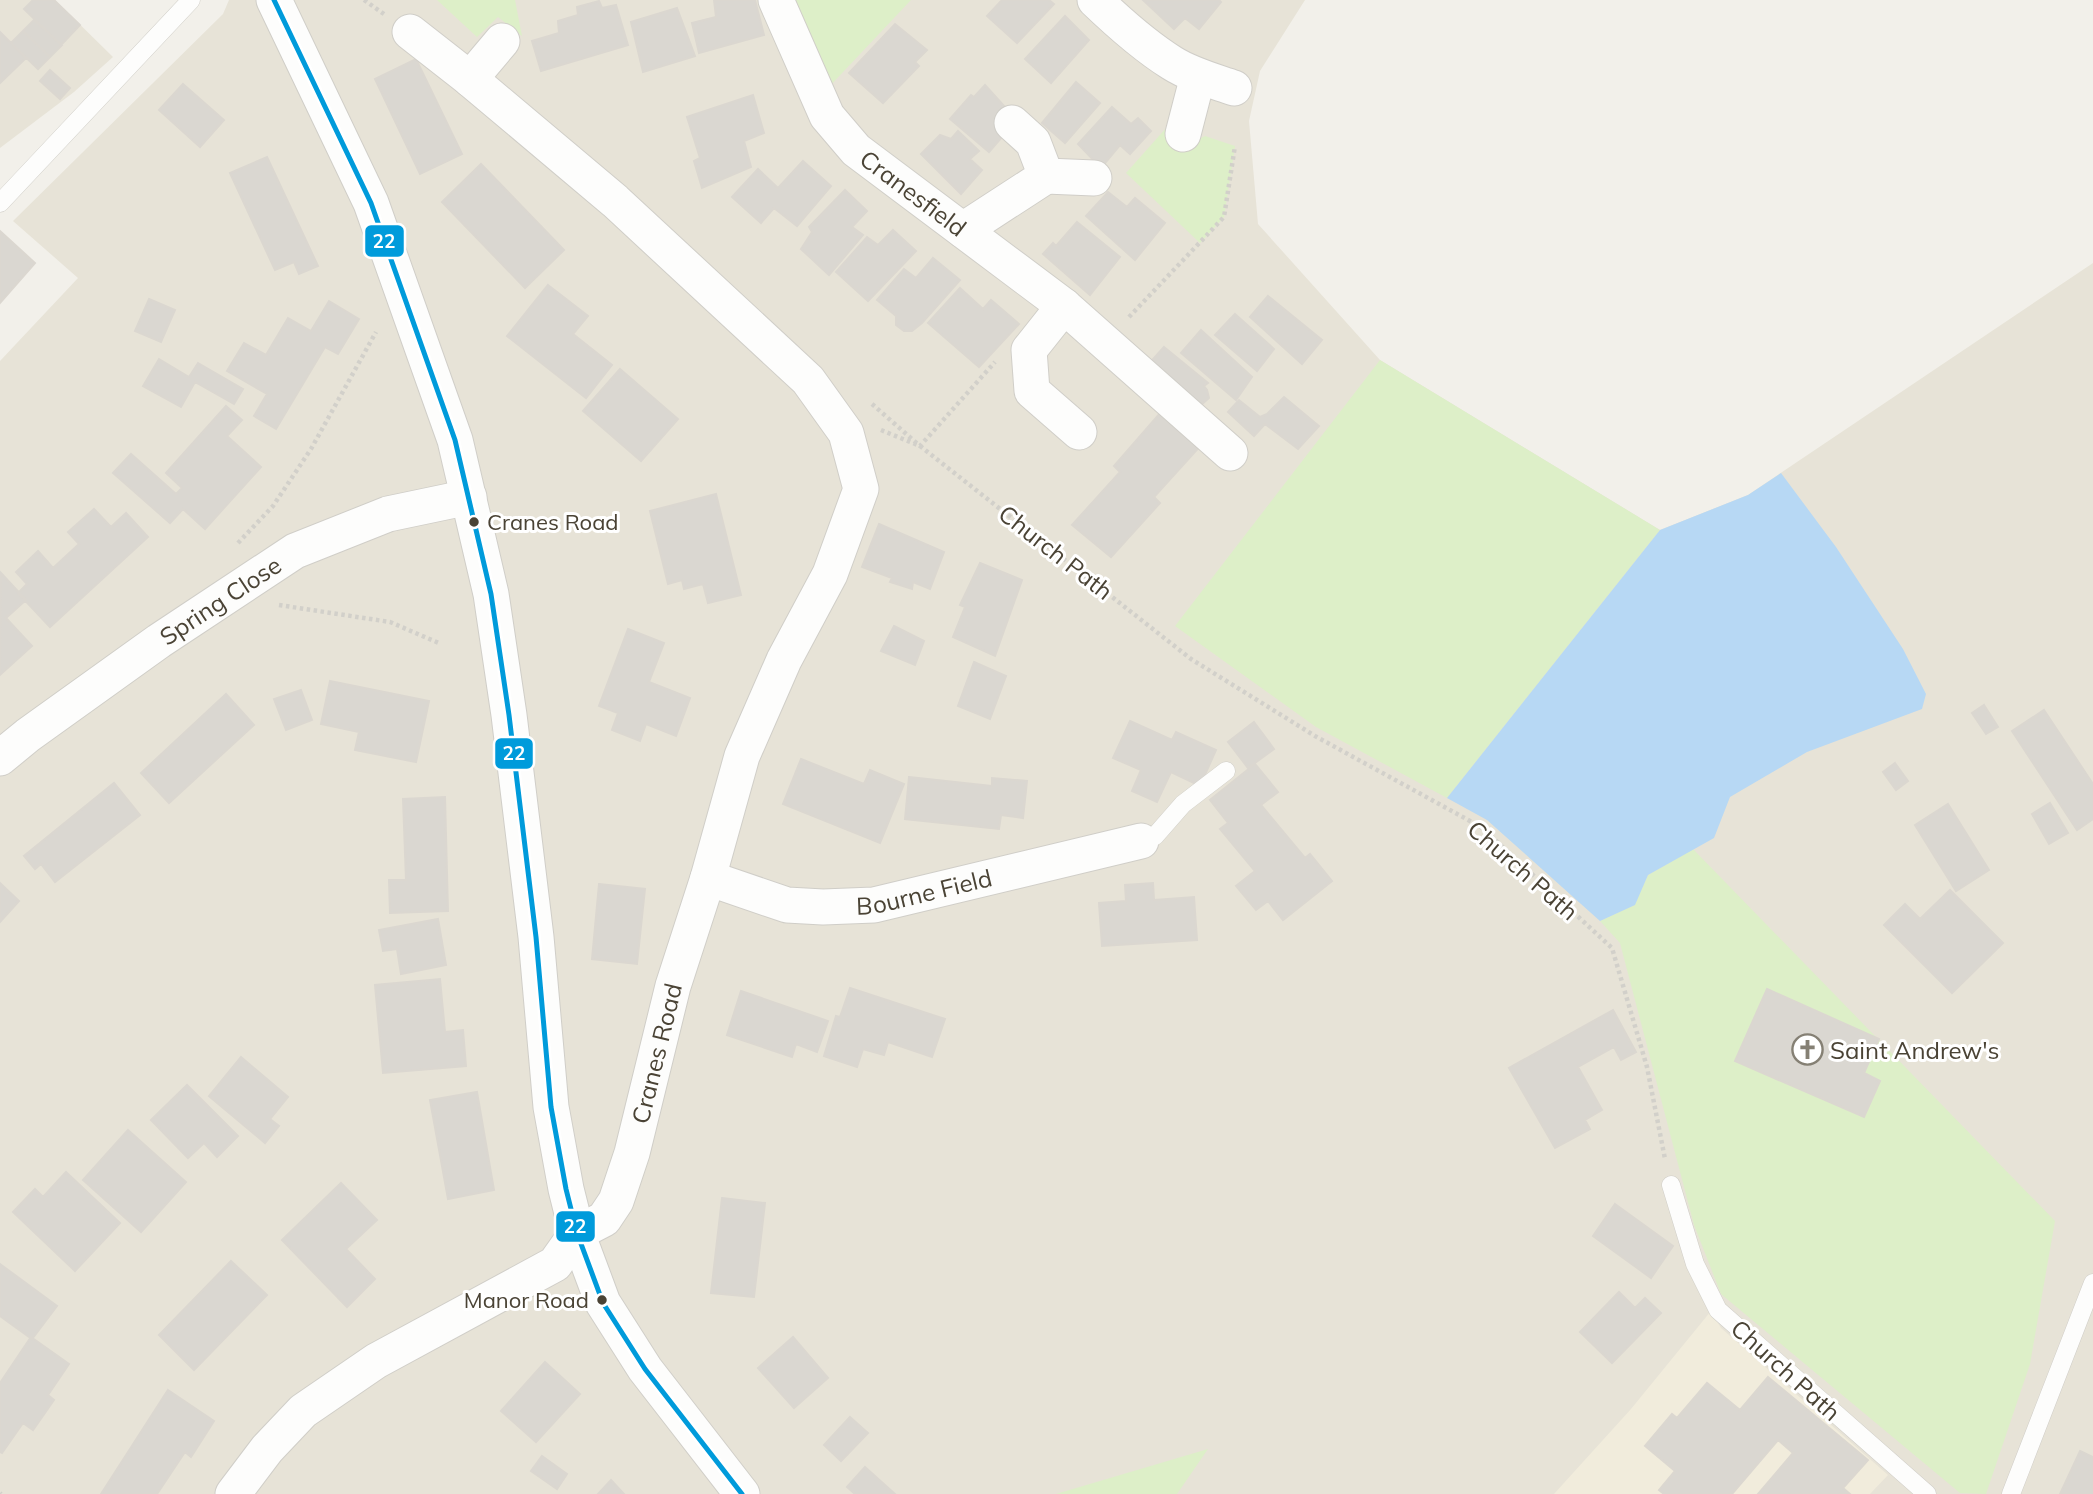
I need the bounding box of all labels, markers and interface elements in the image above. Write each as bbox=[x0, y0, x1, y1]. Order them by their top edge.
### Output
street label: Cranesfield bbox=[854, 143, 972, 243]
line badge: 22 bbox=[364, 224, 405, 258]
text: 22 bbox=[373, 229, 395, 253]
street label: Church Path bbox=[993, 498, 1119, 606]
place label: Cranes Road bbox=[487, 508, 619, 536]
marker: Cranes Road bbox=[467, 515, 481, 529]
street label: Spring Close bbox=[154, 549, 287, 651]
line badge: 22 bbox=[494, 737, 534, 770]
text: 22 bbox=[503, 741, 525, 765]
street label: Church Path bbox=[1461, 814, 1585, 926]
street label: Bourne Field bbox=[856, 862, 995, 921]
street label: Cranes Road bbox=[625, 980, 688, 1127]
church icon: Saint Andrew's bbox=[1790, 1033, 1824, 1067]
place label: Saint Andrew's bbox=[1830, 1035, 1999, 1065]
line badge: 22 bbox=[555, 1210, 596, 1243]
text: 22 bbox=[564, 1214, 586, 1238]
place label: Manor Road bbox=[464, 1286, 589, 1314]
marker: Manor Road bbox=[595, 1293, 609, 1307]
street label: Church Path bbox=[1725, 1313, 1847, 1427]

